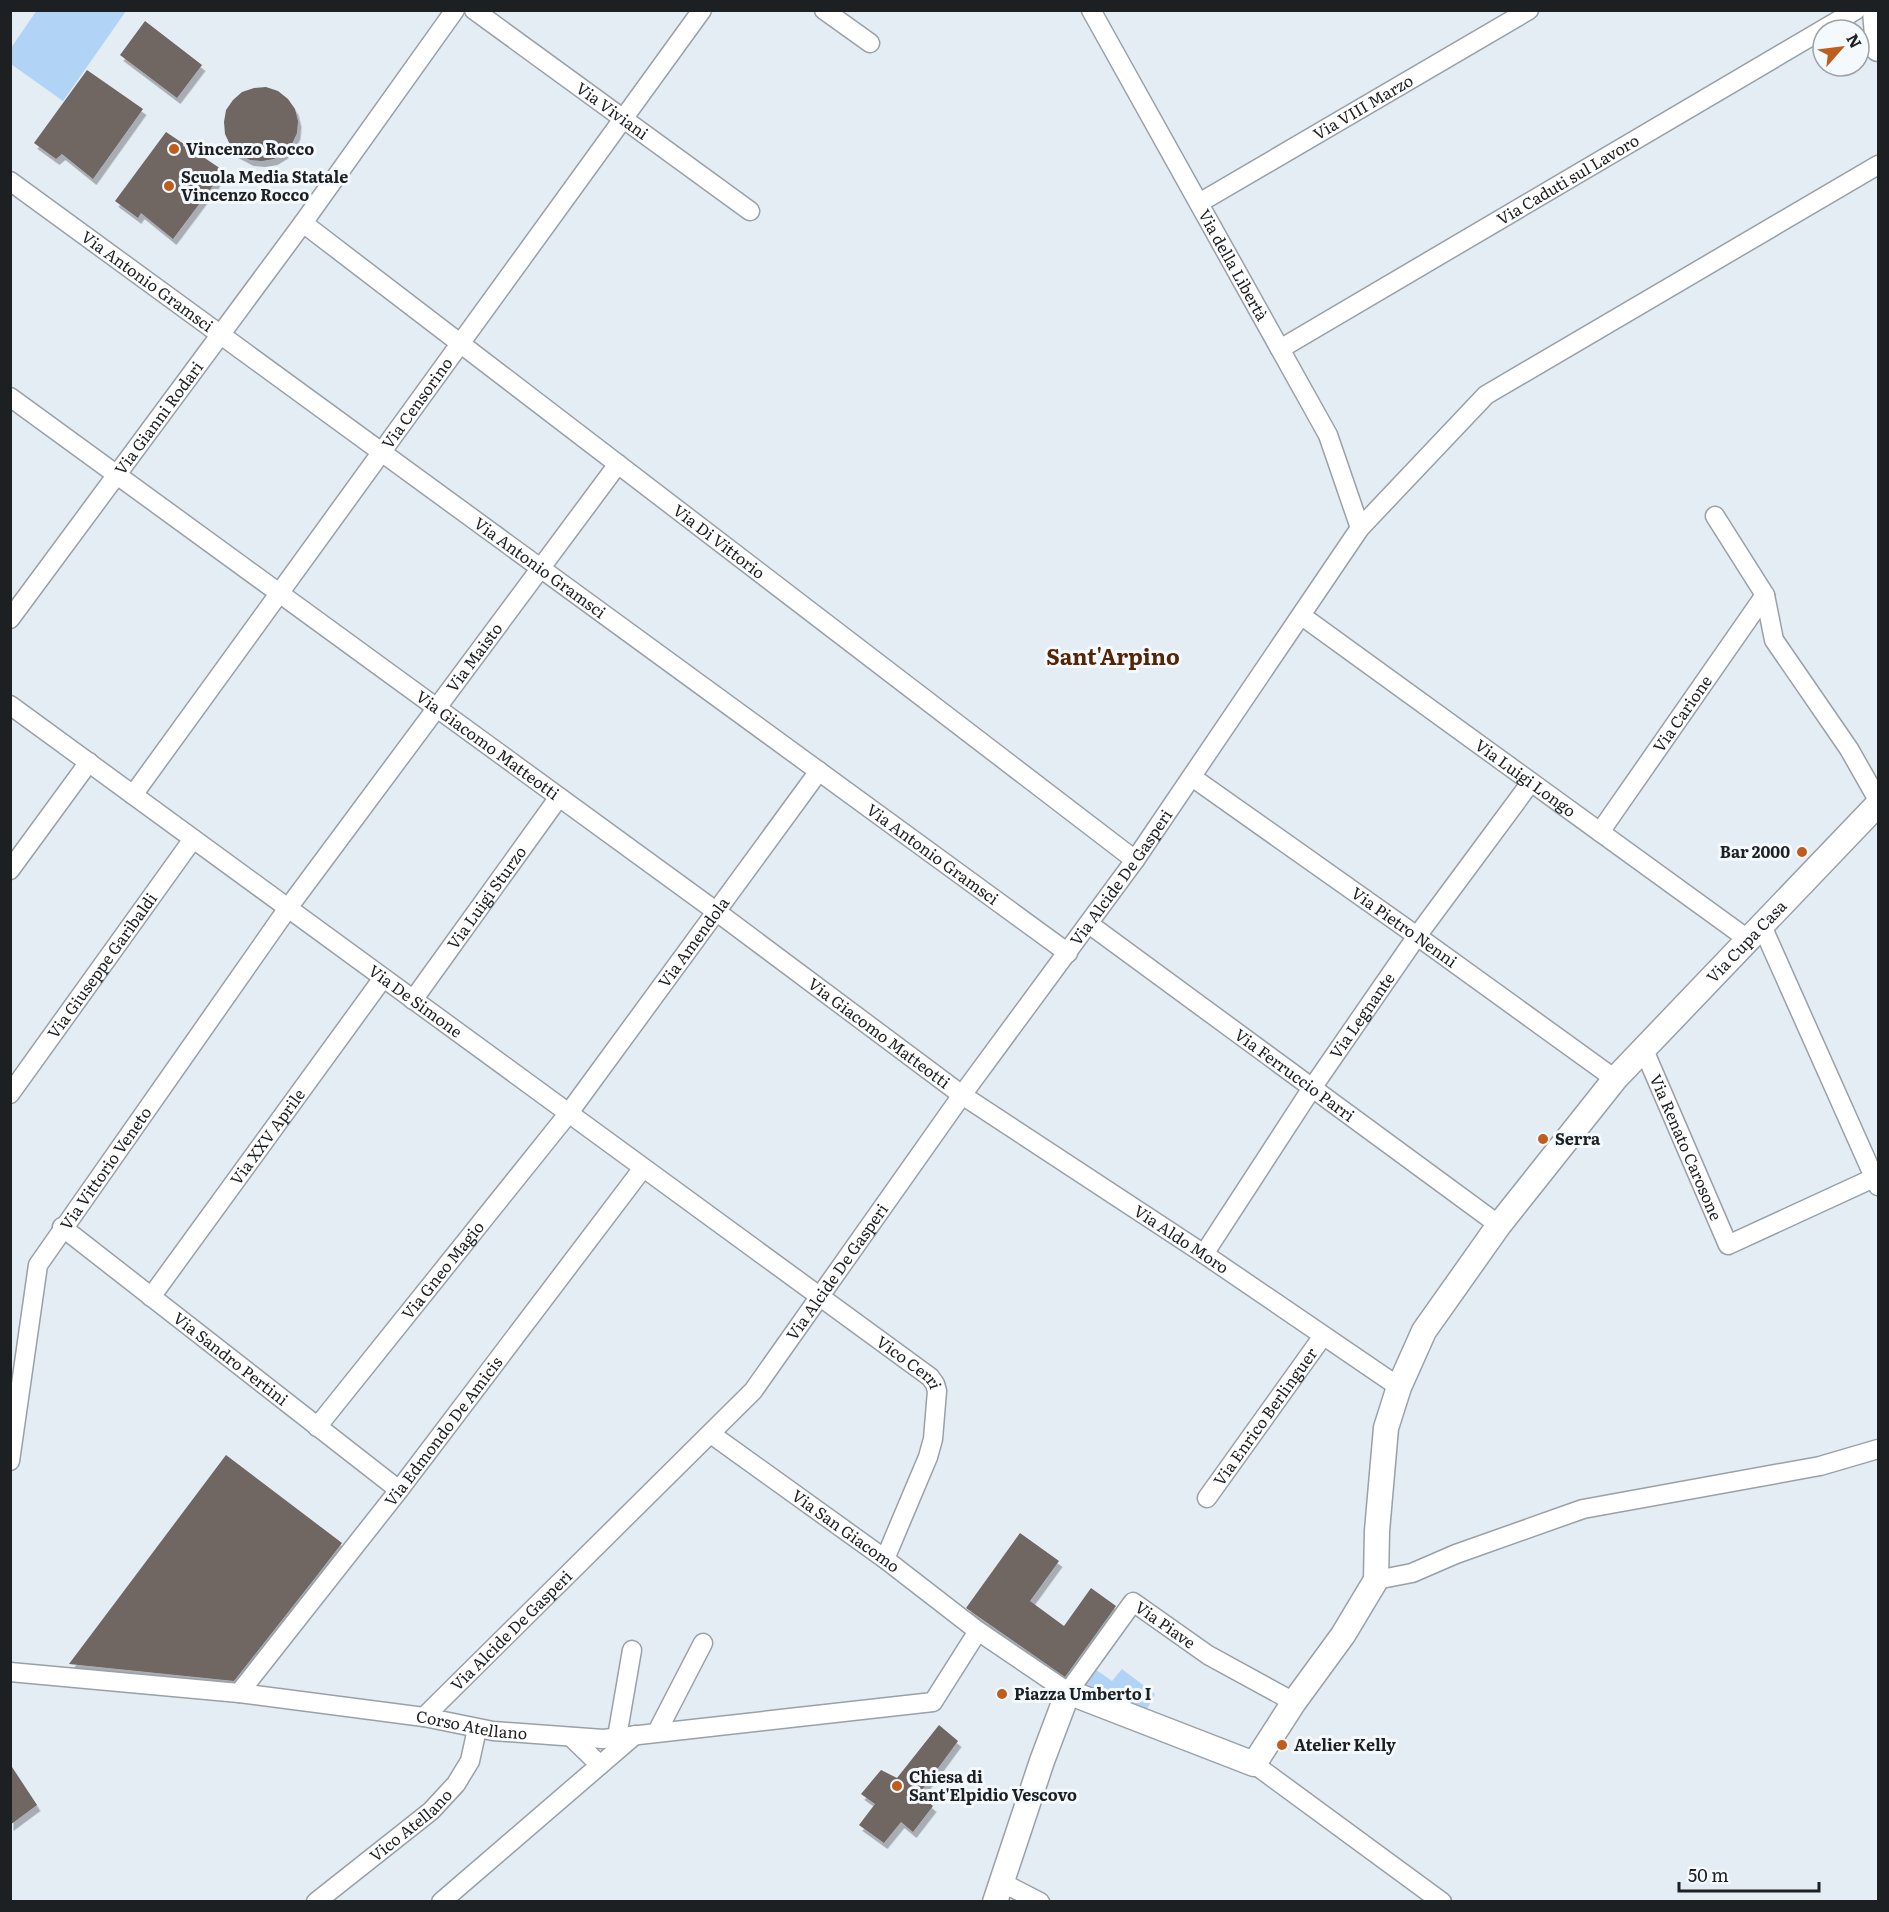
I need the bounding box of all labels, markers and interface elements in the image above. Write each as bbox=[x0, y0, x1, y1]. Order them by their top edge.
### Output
north arrow bbox=[1811, 18, 1871, 78]
text: N bbox=[1841, 29, 1869, 52]
street label: Via VIII Marzo bbox=[1308, 67, 1417, 145]
street label: Via Viviani bbox=[572, 75, 654, 144]
street label: Via Caduti sul Lavoro bbox=[1492, 127, 1643, 230]
place label: Vincenzo Rocco bbox=[186, 136, 314, 160]
marker: Vincenzo Rocco bbox=[167, 142, 181, 156]
place label: Scuola Media Statale Vincenzo Rocco bbox=[181, 164, 348, 206]
marker: Scuola Media Statale Vincenzo Rocco bbox=[162, 179, 176, 193]
street label: Via della Libertà bbox=[1193, 204, 1275, 325]
street label: Via Antonio Gramsci bbox=[77, 224, 219, 337]
street label: Via Censorino bbox=[375, 352, 458, 453]
street label: Via Gianni Rodari bbox=[108, 356, 208, 479]
street label: Via Di Vittorio bbox=[669, 498, 771, 584]
street label: Via Antonio Gramsci bbox=[469, 510, 612, 623]
street label: Via Maisto bbox=[440, 617, 507, 697]
district label: Sant'Arpino bbox=[1046, 639, 1180, 672]
street label: Via Carione bbox=[1646, 670, 1717, 757]
street label: Via Giacomo Matteotti bbox=[412, 684, 565, 805]
street label: Via Luigi Longo bbox=[1471, 732, 1582, 822]
street label: Via Antonio Gramsci bbox=[862, 797, 1004, 910]
street label: Via Alcide De Gasperi bbox=[1063, 804, 1177, 950]
place label: Bar 2000 bbox=[1720, 839, 1790, 863]
street label: Via Luigi Sturzo bbox=[440, 841, 531, 954]
marker: Bar 2000 bbox=[1795, 845, 1809, 859]
street label: Via Pietro Nenni bbox=[1347, 880, 1463, 972]
street label: Via Giuseppe Garibaldi bbox=[41, 887, 162, 1043]
street label: Via Amendola bbox=[652, 891, 734, 992]
street label: Via Cupa Casa bbox=[1700, 894, 1792, 988]
street label: Via De Simone bbox=[364, 958, 468, 1043]
street label: Via Legnante bbox=[1323, 967, 1399, 1063]
street label: Via Giacomo Matteotti bbox=[803, 971, 956, 1093]
street label: Via Ferruccio Parri bbox=[1230, 1022, 1360, 1126]
street label: Via Renato Carosone bbox=[1645, 1070, 1729, 1224]
street label: Via XXV Aprile bbox=[223, 1083, 310, 1189]
street label: Via Vittorio Veneto bbox=[53, 1101, 156, 1234]
place label: Serra bbox=[1555, 1126, 1601, 1150]
marker: Serra bbox=[1536, 1132, 1550, 1146]
street label: Via Alcide De Gasperi bbox=[780, 1198, 893, 1345]
street label: Via Aldo Moro bbox=[1130, 1198, 1234, 1279]
street label: Via Gneo Magio bbox=[395, 1215, 489, 1324]
street label: Via Sandro Pertini bbox=[169, 1305, 294, 1410]
street label: Vico Cerri bbox=[872, 1329, 949, 1392]
street label: Via Enrico Berlinguer bbox=[1207, 1342, 1322, 1490]
street label: Via Edmondo De Amicis bbox=[378, 1351, 507, 1511]
street label: Via San Giacomo bbox=[787, 1483, 906, 1577]
street label: Via Alcide De Gasperi bbox=[444, 1564, 577, 1695]
street label: Via Piave bbox=[1131, 1594, 1201, 1654]
place label: Piazza Umberto I bbox=[1014, 1681, 1152, 1705]
marker: Piazza Umberto I bbox=[995, 1687, 1009, 1701]
street label: Corso Atellano bbox=[415, 1703, 528, 1744]
place label: Atelier Kelly bbox=[1294, 1732, 1396, 1756]
marker: Atelier Kelly bbox=[1275, 1738, 1289, 1752]
place label: Chiesa di Sant'Elpidio Vescovo bbox=[909, 1764, 1077, 1806]
marker: Chiesa di Sant'Elpidio Vescovo bbox=[890, 1779, 904, 1793]
street label: Vico Atellano bbox=[364, 1783, 457, 1867]
scale bar bbox=[1679, 1855, 1818, 1893]
text: 50 m bbox=[1688, 1861, 1729, 1888]

